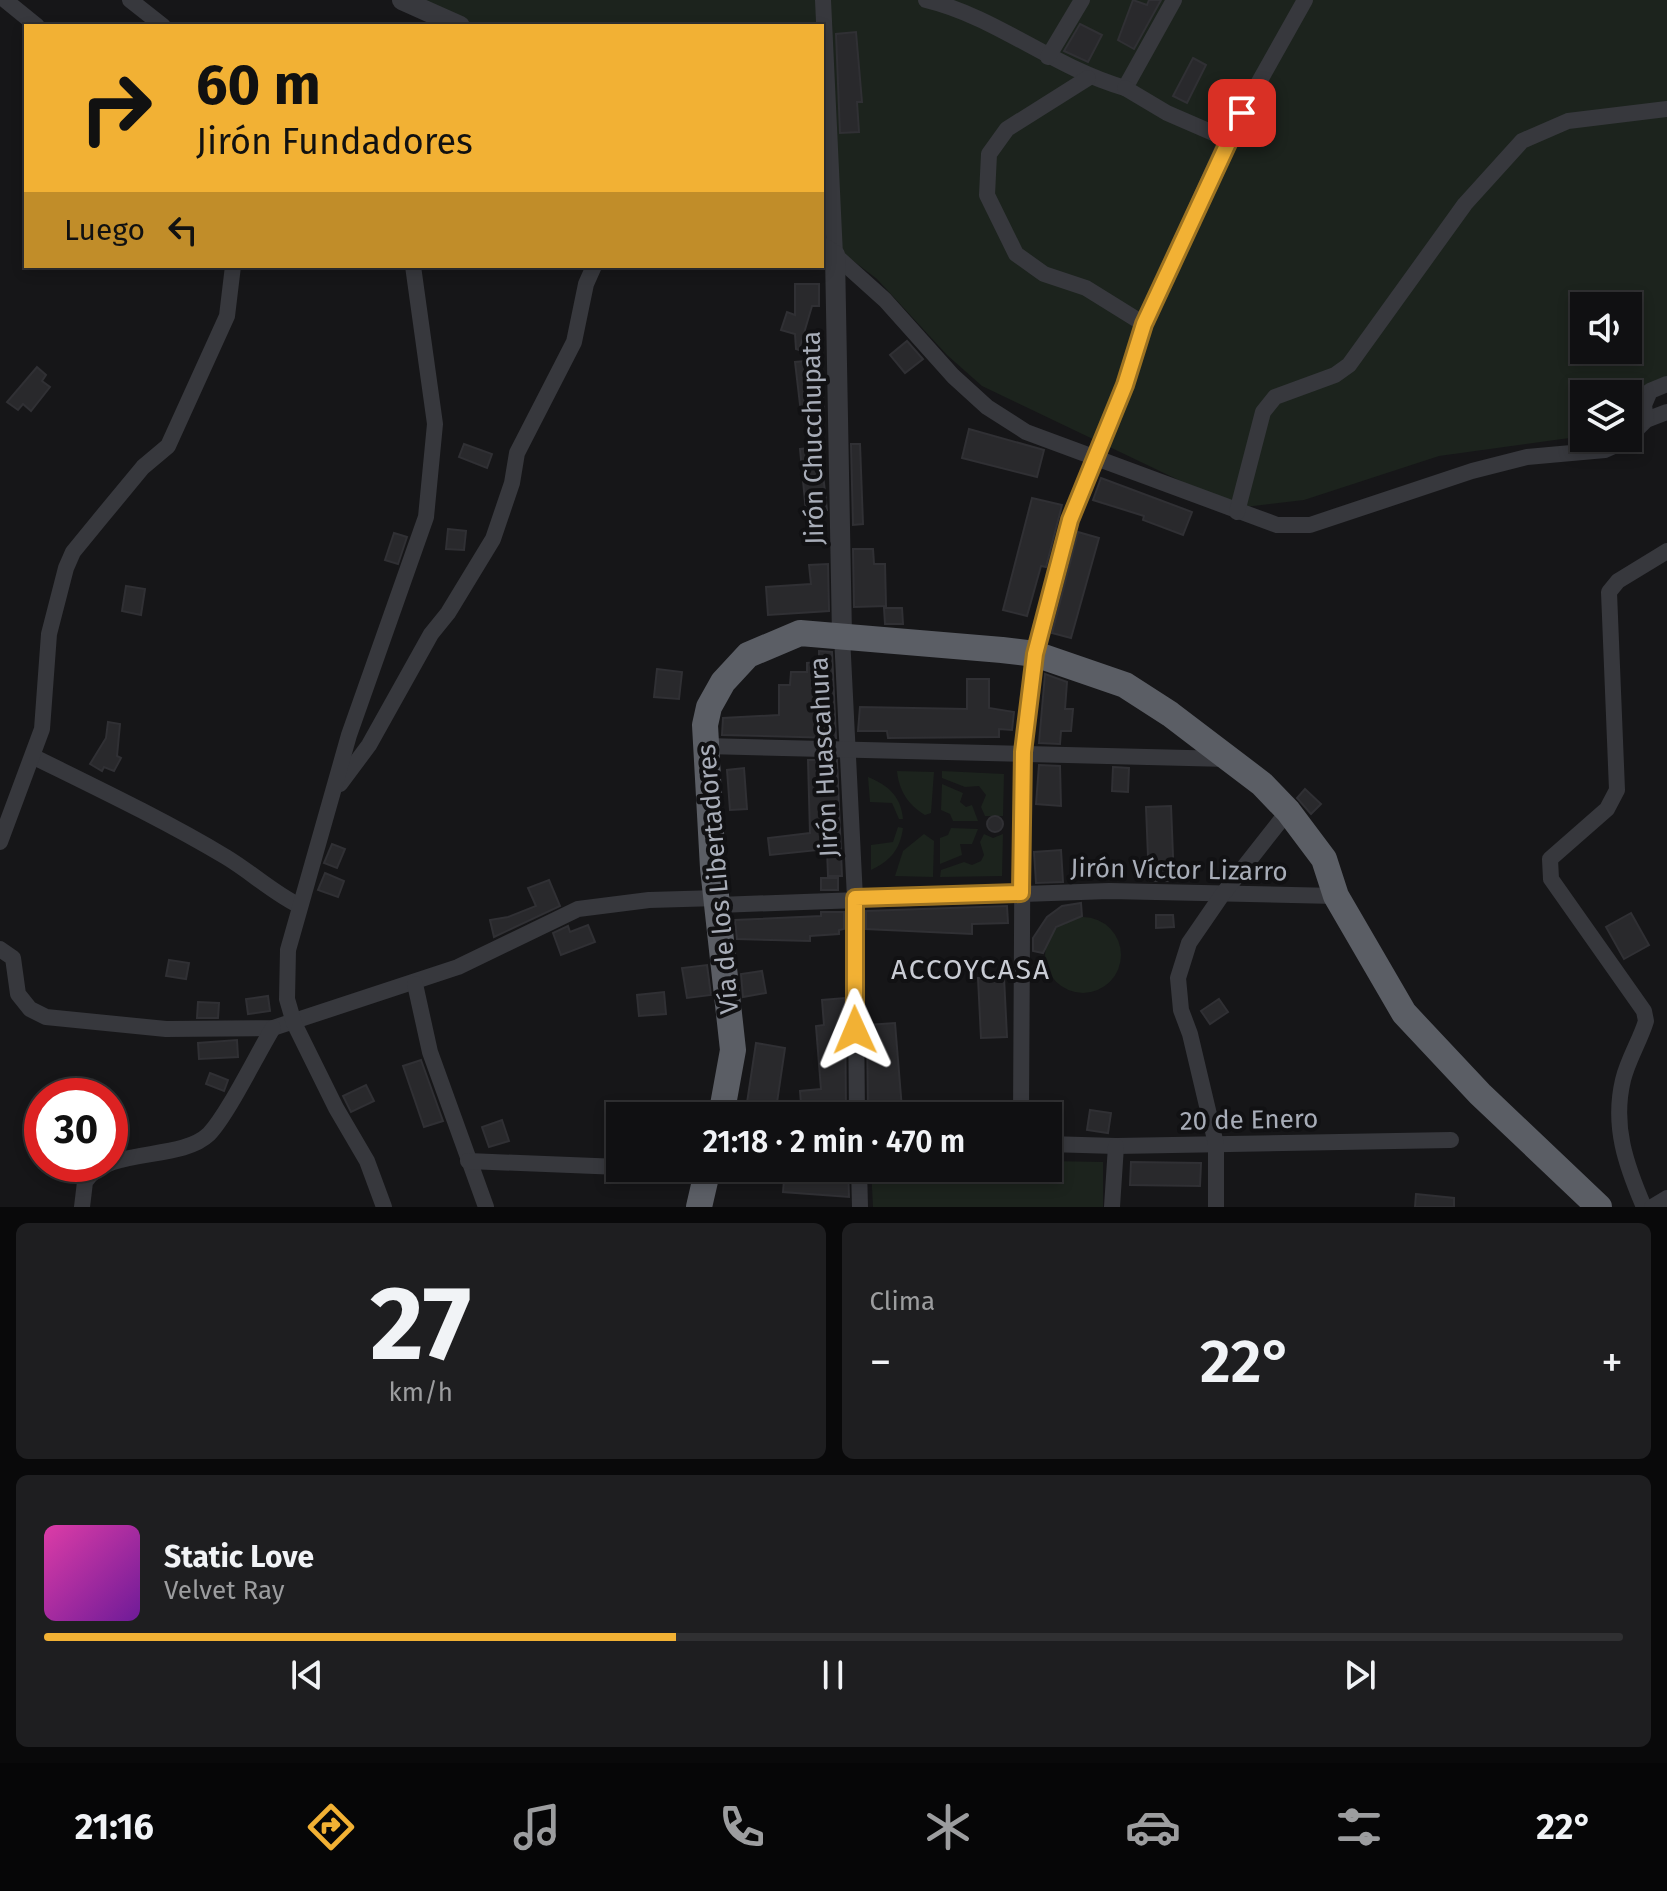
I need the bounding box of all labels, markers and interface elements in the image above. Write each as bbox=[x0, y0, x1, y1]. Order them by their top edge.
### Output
text: 60 m bbox=[196, 52, 321, 119]
icon: right bbox=[64, 56, 168, 160]
pin bbox=[1208, 79, 1276, 147]
icon: arrive bbox=[1220, 91, 1264, 135]
text: Jirón Fundadores bbox=[196, 120, 473, 164]
icon: left bbox=[161, 208, 205, 252]
text: Luego bbox=[64, 212, 145, 248]
map controls bbox=[1570, 292, 1642, 452]
button: sound bbox=[1570, 292, 1642, 364]
street label: Jirón Chucchupata bbox=[796, 331, 830, 545]
button: layers bbox=[1570, 380, 1642, 452]
street label: Jirón Huascahura bbox=[803, 656, 845, 858]
street label: Vía de los Libertadores bbox=[691, 743, 745, 1015]
street label: Jirón Víctor Lizarro bbox=[1070, 853, 1288, 887]
district label: ACCOYCASA bbox=[891, 953, 1051, 986]
position arrow bbox=[813, 988, 897, 1072]
speed limit sign: 30 bbox=[24, 1078, 128, 1182]
street label: 20 de Enero bbox=[1180, 1103, 1318, 1137]
text: 21:18 · 2 min · 470 m bbox=[703, 1124, 965, 1160]
text: 27 bbox=[370, 1262, 471, 1387]
text: Clima bbox=[870, 1286, 935, 1317]
text: 22° bbox=[1200, 1326, 1293, 1398]
text: − bbox=[870, 1336, 892, 1389]
text: + bbox=[1601, 1336, 1623, 1389]
text: km/h bbox=[389, 1377, 453, 1408]
text: Static Love bbox=[164, 1539, 314, 1575]
text: Velvet Ray bbox=[164, 1575, 284, 1606]
icon: previous bbox=[285, 1653, 329, 1697]
icon: pause bbox=[811, 1653, 855, 1697]
icon: next bbox=[1338, 1653, 1382, 1697]
icon: directions bbox=[303, 1799, 359, 1855]
icon: music bbox=[509, 1799, 565, 1855]
icon: phone bbox=[714, 1799, 770, 1855]
icon: climate bbox=[920, 1799, 976, 1855]
icon: car bbox=[1125, 1799, 1181, 1855]
icon: filters bbox=[1331, 1799, 1387, 1855]
text: 21:16 bbox=[75, 1805, 154, 1849]
text: 22° bbox=[1536, 1805, 1592, 1849]

